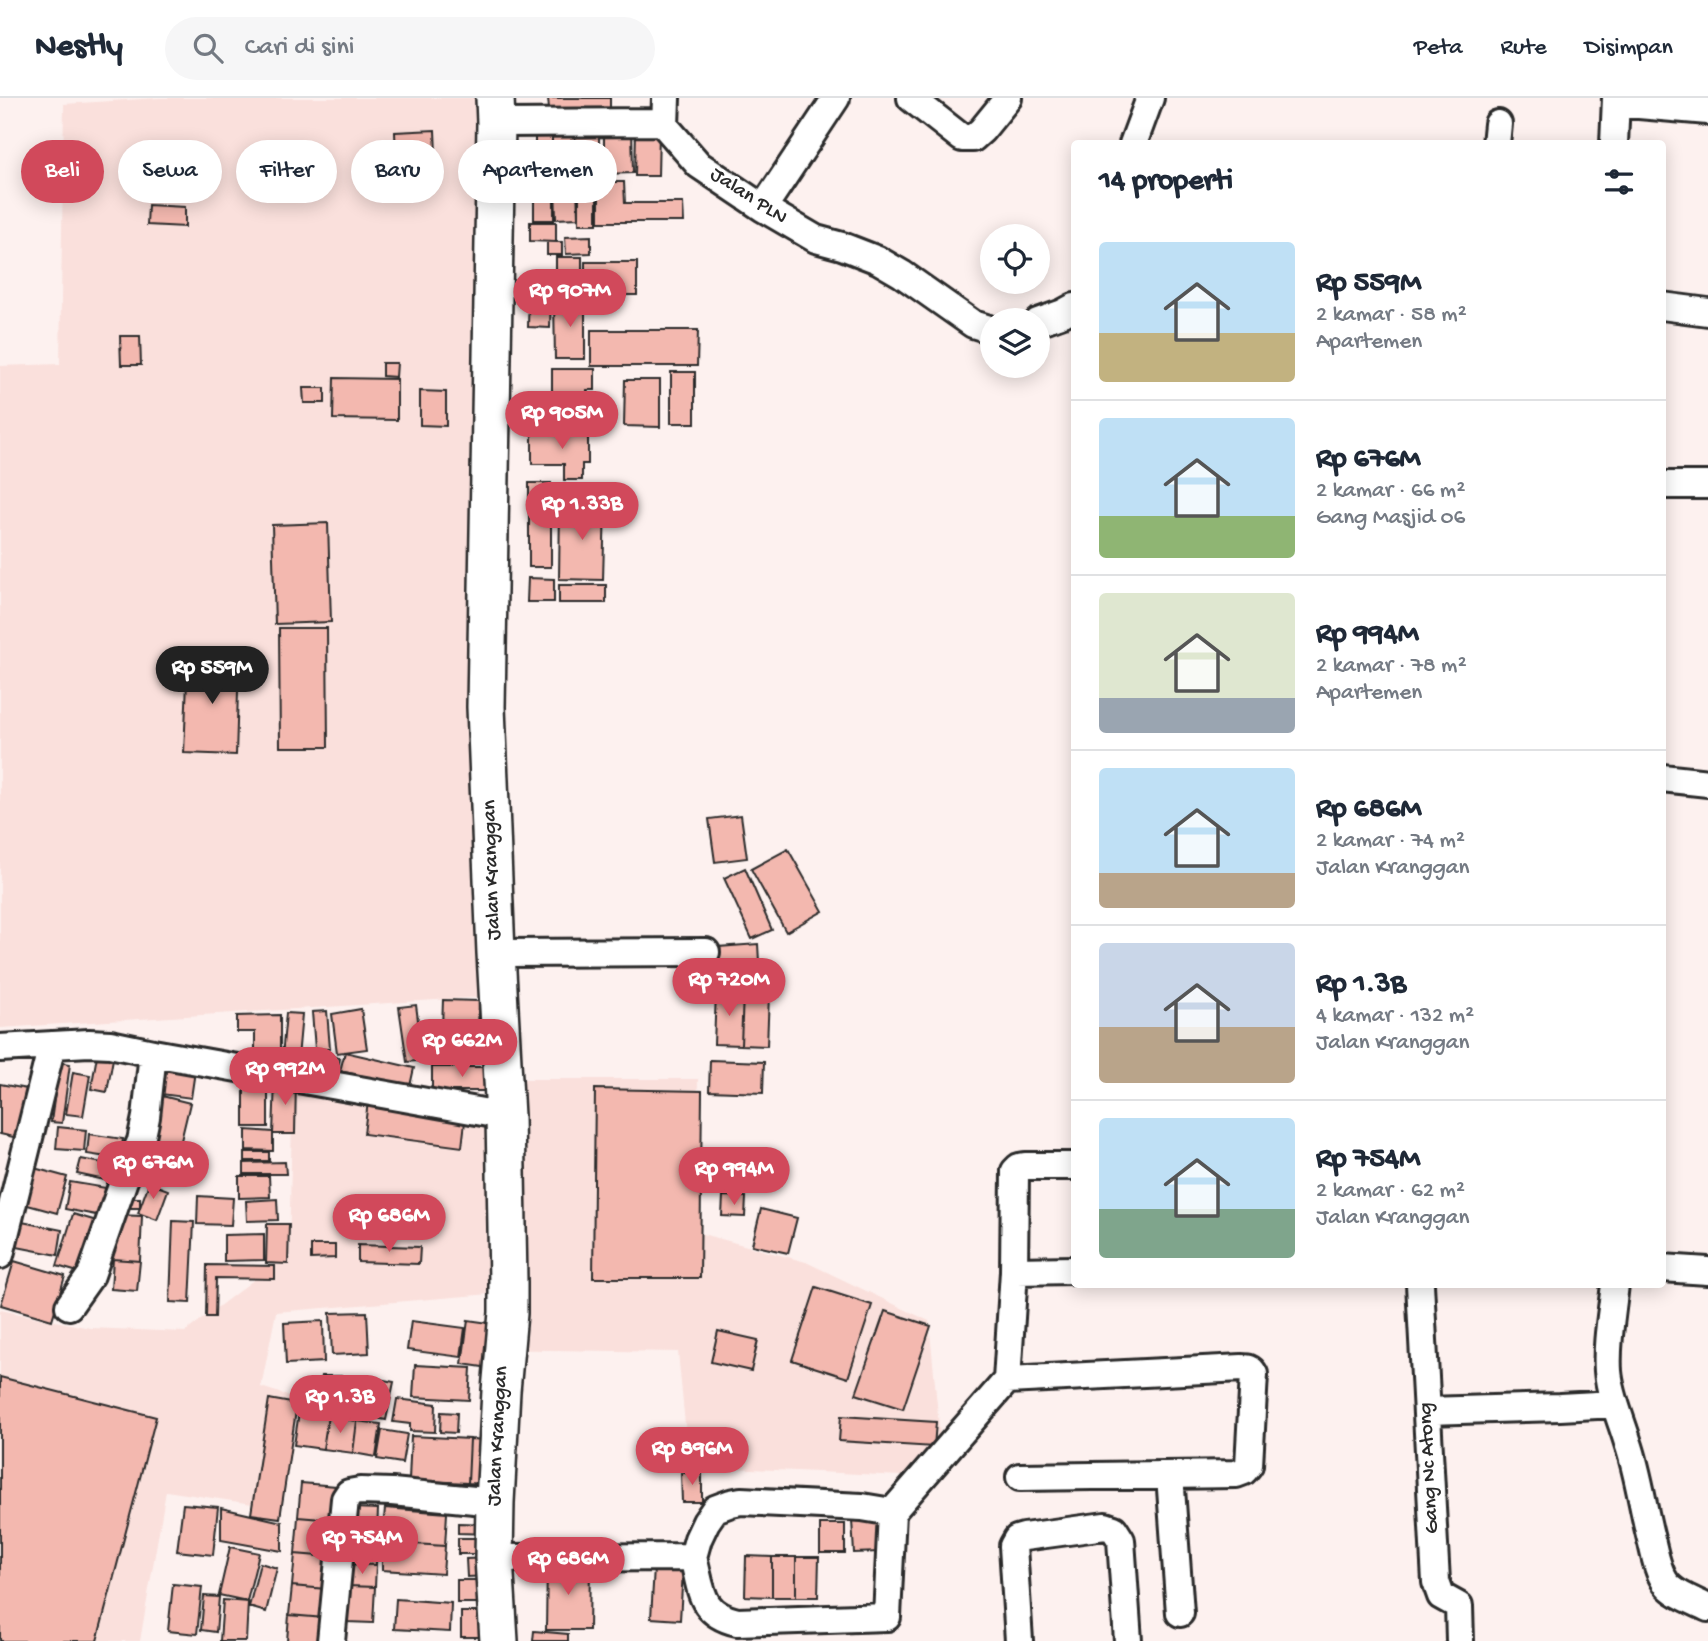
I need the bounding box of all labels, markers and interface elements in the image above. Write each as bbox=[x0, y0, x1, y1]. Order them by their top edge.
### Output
search box bbox=[165, 17, 655, 80]
text: Nestly bbox=[35, 29, 123, 67]
icon: search bbox=[189, 29, 227, 67]
text: Cari di sini bbox=[245, 33, 354, 64]
text: Peta bbox=[1414, 34, 1463, 63]
text: Rute bbox=[1501, 34, 1547, 63]
text: Disimpan bbox=[1585, 34, 1673, 63]
chip: Beli bbox=[21, 140, 104, 203]
chip: Sewa bbox=[118, 140, 222, 203]
chip: Filter bbox=[236, 140, 337, 203]
chip: Baru bbox=[351, 140, 444, 203]
chip: Apartemen bbox=[458, 140, 617, 203]
street label: Jalan PLN bbox=[705, 163, 791, 231]
icon: filters bbox=[1600, 163, 1638, 201]
text: 14 properti bbox=[1099, 165, 1233, 200]
map controls bbox=[980, 224, 1050, 378]
button: locate bbox=[980, 224, 1050, 294]
text: Rp 559M bbox=[1316, 267, 1421, 302]
pin: Rp 907M bbox=[505, 270, 635, 329]
icon: home bbox=[1155, 270, 1239, 354]
text: Rp 907M bbox=[529, 278, 611, 305]
text: 2 kamar · 58 m² bbox=[1316, 302, 1467, 329]
button: layers bbox=[980, 308, 1050, 378]
text: Apartemen bbox=[1316, 329, 1422, 356]
pin: Rp 905M bbox=[497, 392, 627, 451]
text: Rp 905M bbox=[521, 400, 603, 427]
text: Rp 676M bbox=[1316, 443, 1420, 478]
icon: home bbox=[1155, 446, 1239, 530]
text: 2 kamar · 66 m² bbox=[1316, 478, 1465, 505]
pin: Rp 1.33B bbox=[510, 482, 654, 542]
text: Rp 1.33B bbox=[542, 491, 622, 518]
text: Gang Masjid 06 bbox=[1316, 505, 1465, 532]
text: Rp 994M bbox=[1316, 618, 1419, 653]
icon: home bbox=[1155, 621, 1239, 705]
pin: Rp 559M bbox=[147, 646, 277, 706]
text: 2 kamar · 78 m² bbox=[1316, 653, 1467, 680]
text: Rp 559M bbox=[172, 655, 252, 682]
text: Apartemen bbox=[1316, 680, 1422, 707]
text: Rp 686M bbox=[1316, 793, 1421, 828]
icon: home bbox=[1155, 796, 1239, 880]
street label: Jalan Kranggan bbox=[478, 799, 508, 940]
text: 2 kamar · 74 m² bbox=[1316, 828, 1465, 855]
text: Jalan Kranggan bbox=[1316, 855, 1470, 882]
pin: Rp 720M bbox=[664, 958, 794, 1018]
text: Rp 720M bbox=[688, 967, 770, 994]
text: Rp 1.3B bbox=[1316, 968, 1406, 1003]
icon: home bbox=[1155, 971, 1239, 1055]
text: 4 kamar · 132 m² bbox=[1316, 1003, 1474, 1030]
pin: Rp 662M bbox=[397, 1020, 527, 1079]
text: Rp 662M bbox=[422, 1028, 502, 1055]
text: Jalan Kranggan bbox=[1316, 1030, 1470, 1057]
pin: Rp 992M bbox=[220, 1048, 350, 1107]
text: Rp 992M bbox=[245, 1056, 325, 1083]
pin: Rp 676M bbox=[88, 1142, 218, 1201]
text: Rp 754M bbox=[1316, 1143, 1420, 1178]
icon: home bbox=[1155, 1146, 1239, 1230]
pin: Rp 994M bbox=[669, 1148, 799, 1207]
text: Rp 676M bbox=[113, 1150, 193, 1177]
text: Rp 994M bbox=[695, 1156, 773, 1183]
text: 2 kamar · 62 m² bbox=[1316, 1178, 1465, 1205]
pin: Rp 686M bbox=[324, 1194, 454, 1254]
text: Rp 686M bbox=[349, 1203, 429, 1230]
text: Jalan Kranggan bbox=[1316, 1205, 1470, 1232]
street label: Jalan Kranggan bbox=[483, 1365, 515, 1507]
pin: Rp 1.3B bbox=[275, 1376, 405, 1435]
text: Rp 1.3B bbox=[305, 1384, 375, 1411]
street label: Gang Nc Atong bbox=[1414, 1402, 1446, 1534]
pin: Rp 896M bbox=[627, 1428, 757, 1487]
text: Rp 896M bbox=[652, 1436, 732, 1463]
pin: Rp 754M bbox=[297, 1516, 427, 1576]
text: Rp 754M bbox=[322, 1525, 402, 1552]
pin: Rp 686M bbox=[503, 1538, 633, 1597]
text: Rp 686M bbox=[528, 1546, 608, 1573]

